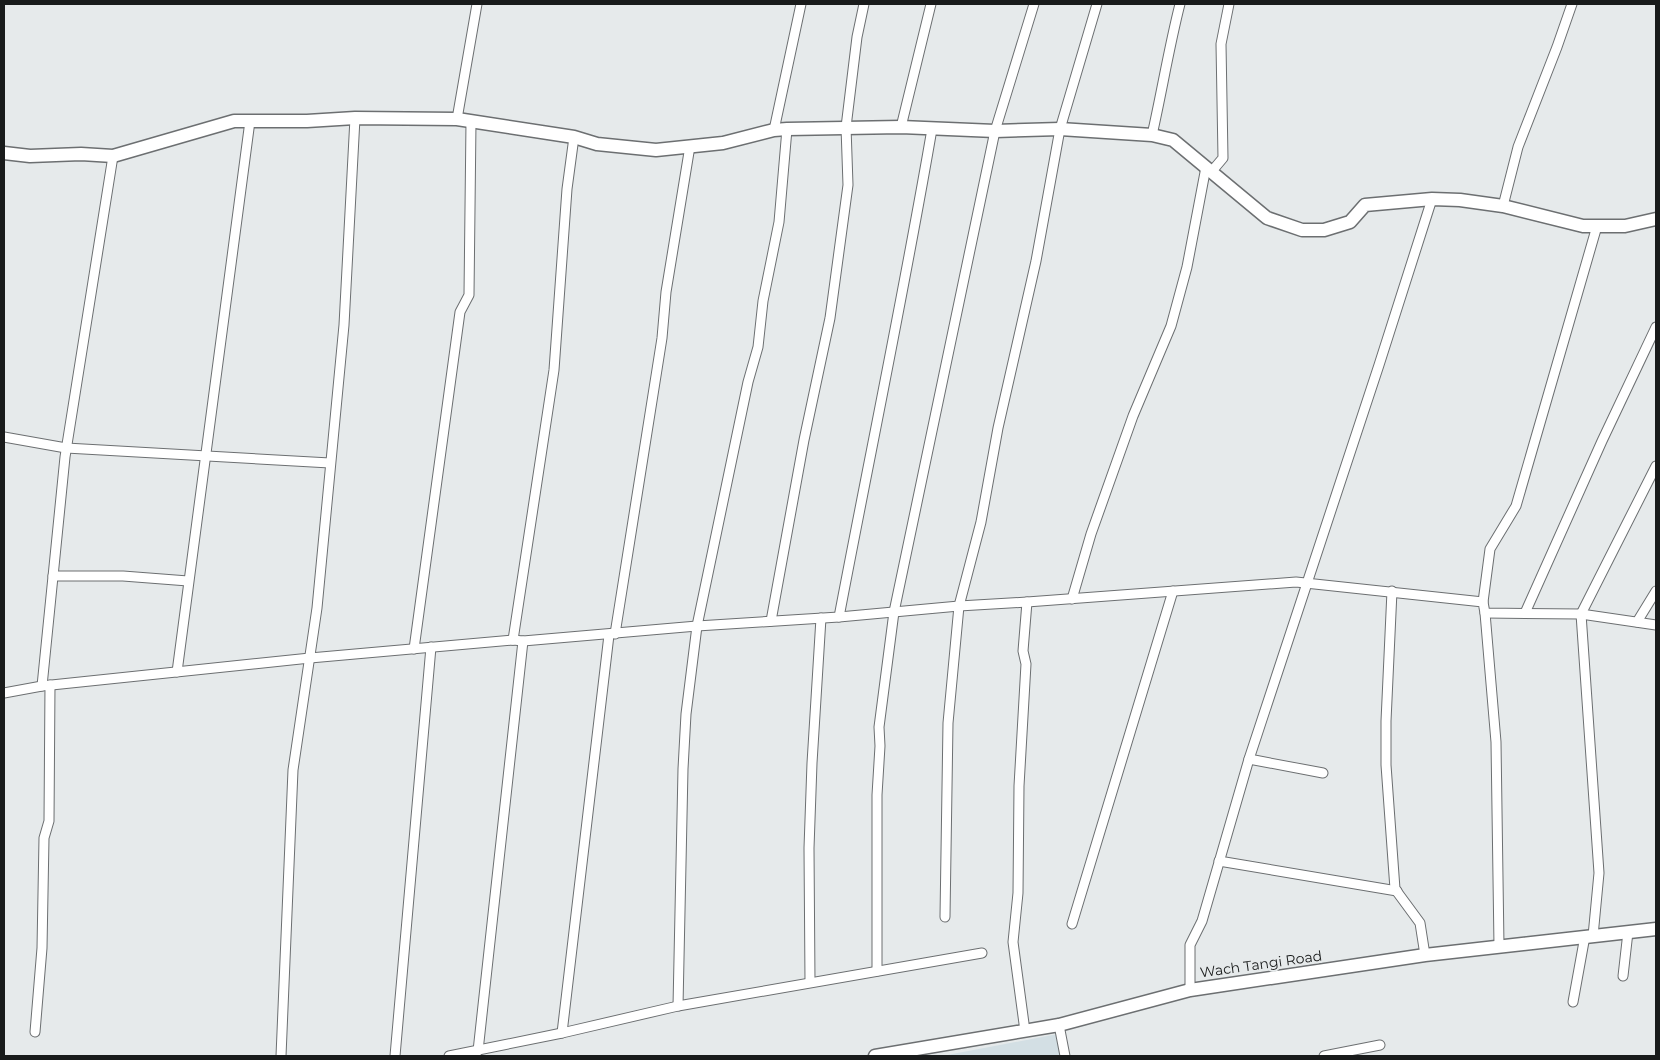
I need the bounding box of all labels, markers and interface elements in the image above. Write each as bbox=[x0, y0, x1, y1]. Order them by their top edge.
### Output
street label: Wach Tangi Road bbox=[1199, 947, 1323, 981]

